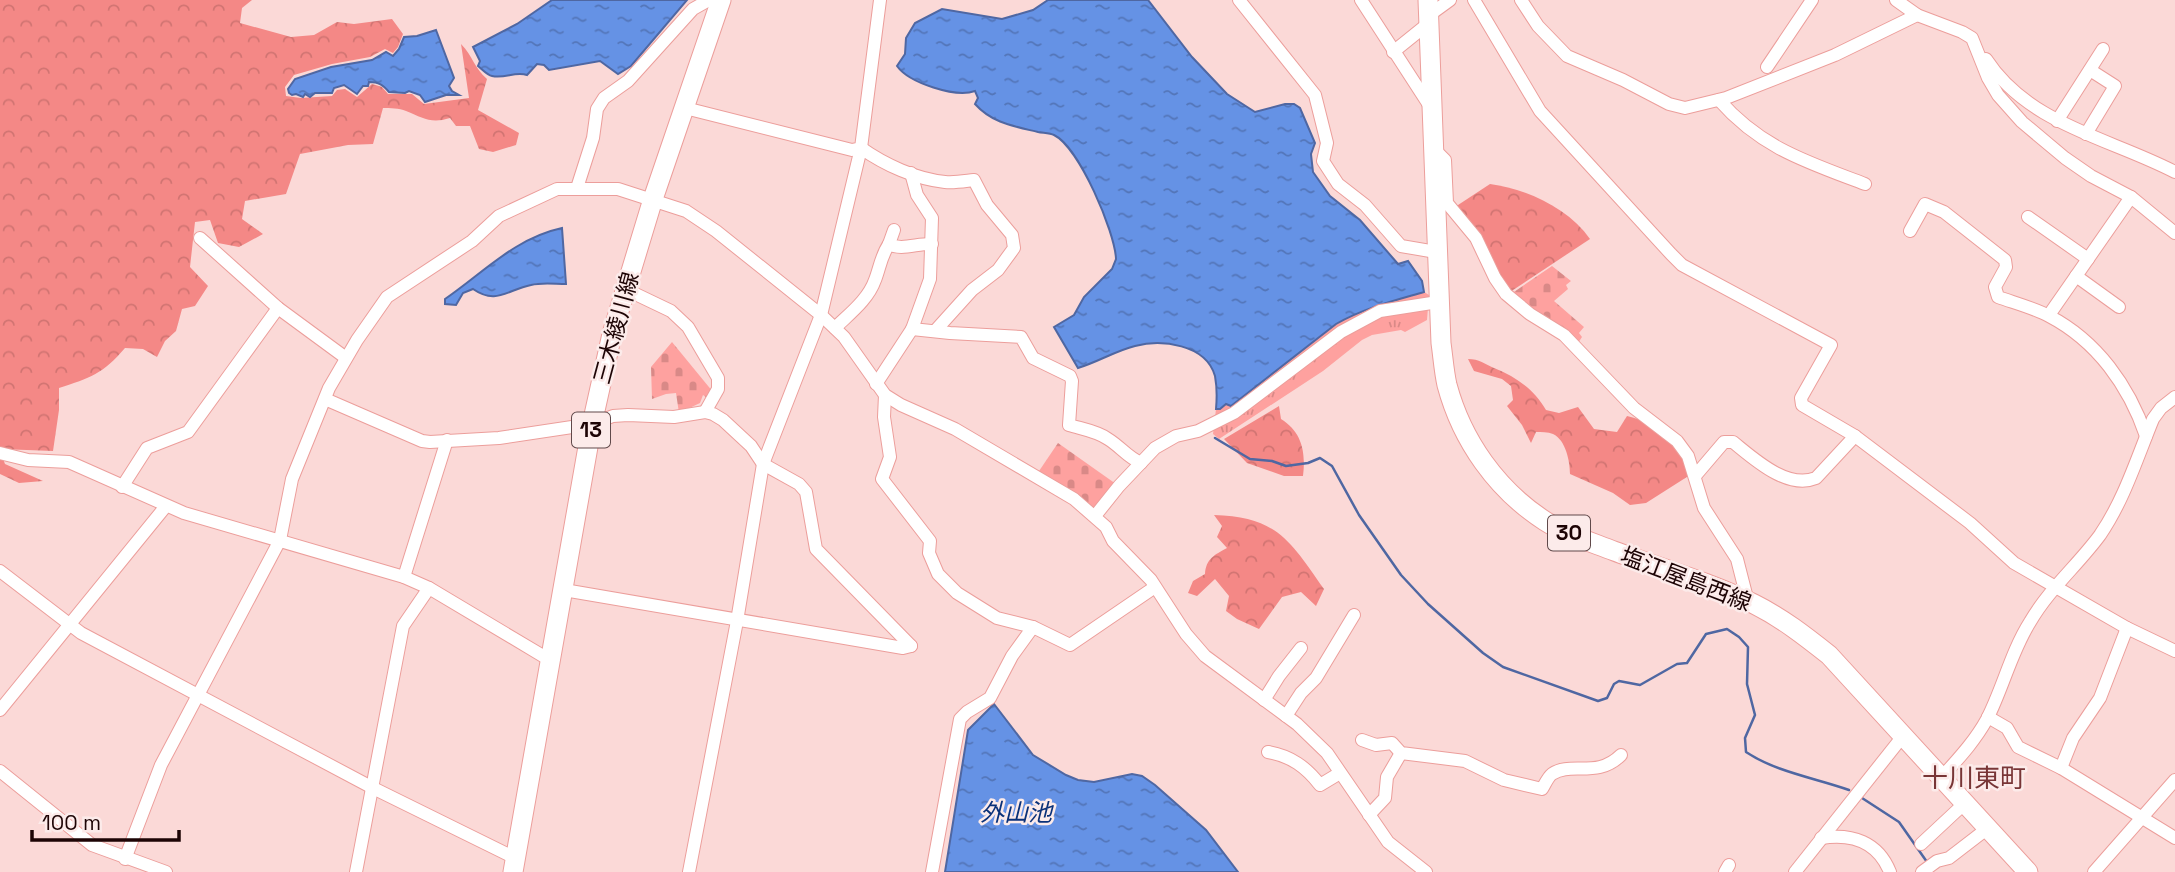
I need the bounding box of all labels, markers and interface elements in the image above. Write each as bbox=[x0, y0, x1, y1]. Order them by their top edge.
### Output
street label: 三木綾川線 bbox=[587, 269, 645, 387]
road number: 13 bbox=[572, 412, 610, 448]
road number: 30 bbox=[1548, 516, 1590, 550]
street label: 塩江屋島西線 bbox=[1616, 540, 1756, 618]
district label: 十川東町 bbox=[1922, 761, 2026, 795]
water label: 外山池 bbox=[980, 797, 1054, 828]
scale bar bbox=[32, 798, 178, 842]
text: 100 m bbox=[42, 809, 101, 836]

